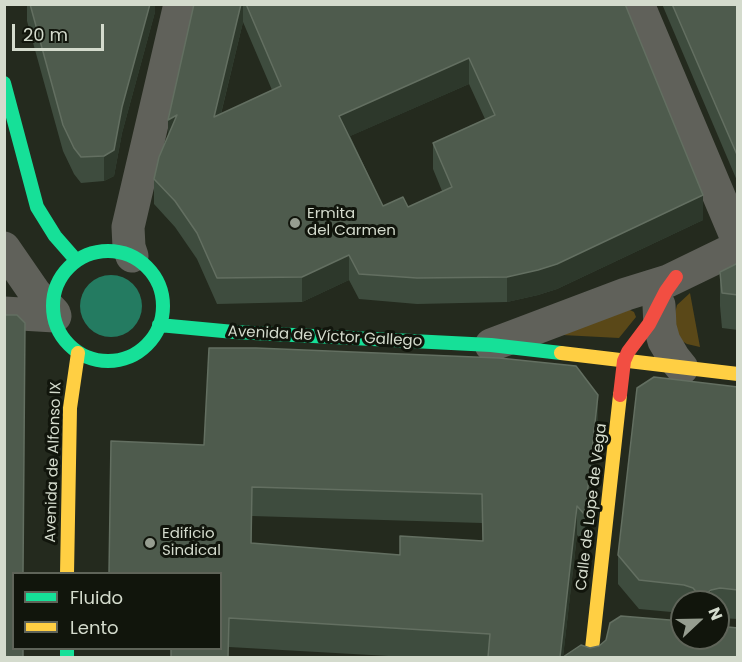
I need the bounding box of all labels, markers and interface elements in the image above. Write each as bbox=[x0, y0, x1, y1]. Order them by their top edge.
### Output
scale bar bbox=[15, 12, 106, 50]
text: 20 m bbox=[23, 22, 68, 47]
place label: Ermita del Carmen bbox=[307, 205, 396, 240]
marker: Ermita del Carmen bbox=[288, 216, 302, 230]
street label: Avenida de Víctor Gallego bbox=[227, 323, 423, 351]
street label: Avenida de Alfonso IX bbox=[42, 381, 66, 543]
street label: Calle de Lope de Vega bbox=[573, 422, 611, 592]
place label: Edificio Sindical bbox=[162, 525, 221, 560]
marker: Edificio Sindical bbox=[143, 536, 157, 550]
legend bbox=[12, 572, 222, 650]
text: Fluido bbox=[70, 585, 123, 610]
north arrow bbox=[670, 590, 730, 650]
text: N bbox=[702, 604, 728, 624]
text: Lento bbox=[70, 615, 119, 640]

